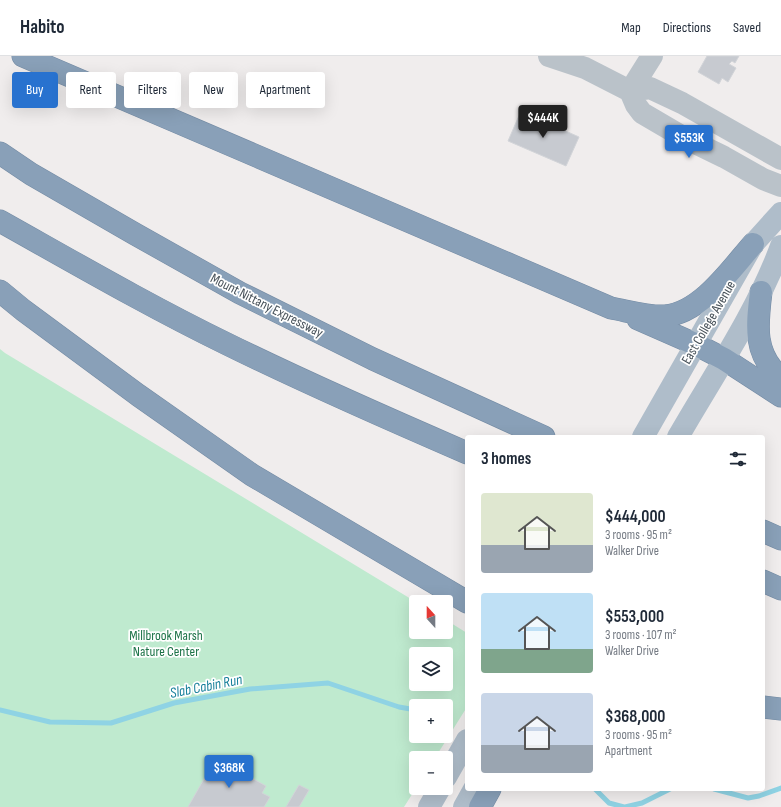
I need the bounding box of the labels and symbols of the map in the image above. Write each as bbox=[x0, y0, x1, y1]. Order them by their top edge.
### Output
pin: $444K bbox=[515, 105, 571, 139]
pin: $553K bbox=[661, 125, 717, 159]
street label: Mount Nittany Expressway bbox=[208, 270, 327, 341]
street label: East College Avenue bbox=[678, 278, 739, 367]
north arrow bbox=[409, 595, 453, 639]
park label: Millbrook Marsh Nature Center bbox=[129, 627, 203, 660]
water label: Slab Cabin Run bbox=[168, 670, 244, 703]
pin: $368K bbox=[201, 755, 257, 789]

